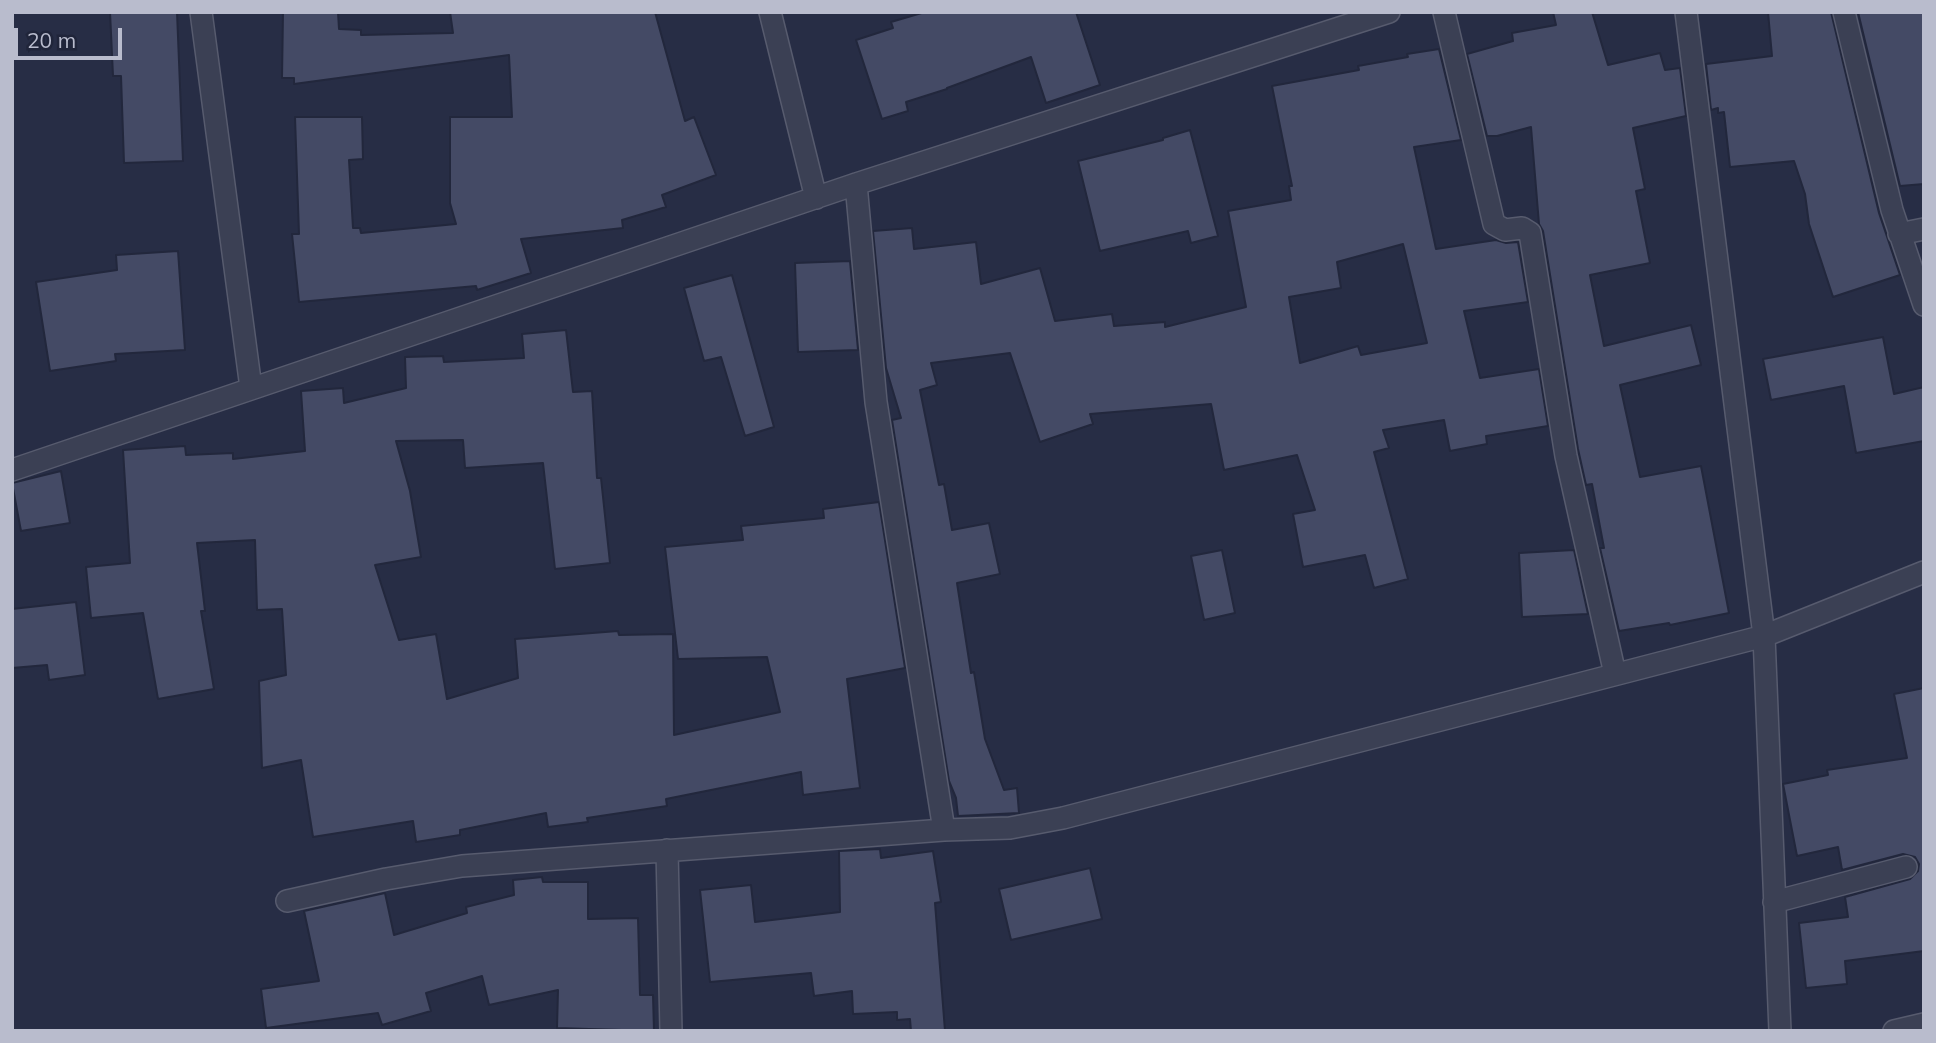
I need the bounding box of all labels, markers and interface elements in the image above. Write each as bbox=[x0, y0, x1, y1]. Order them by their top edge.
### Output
scale bar bbox=[18, 14, 126, 58]
text: 20 m bbox=[27, 27, 76, 53]

